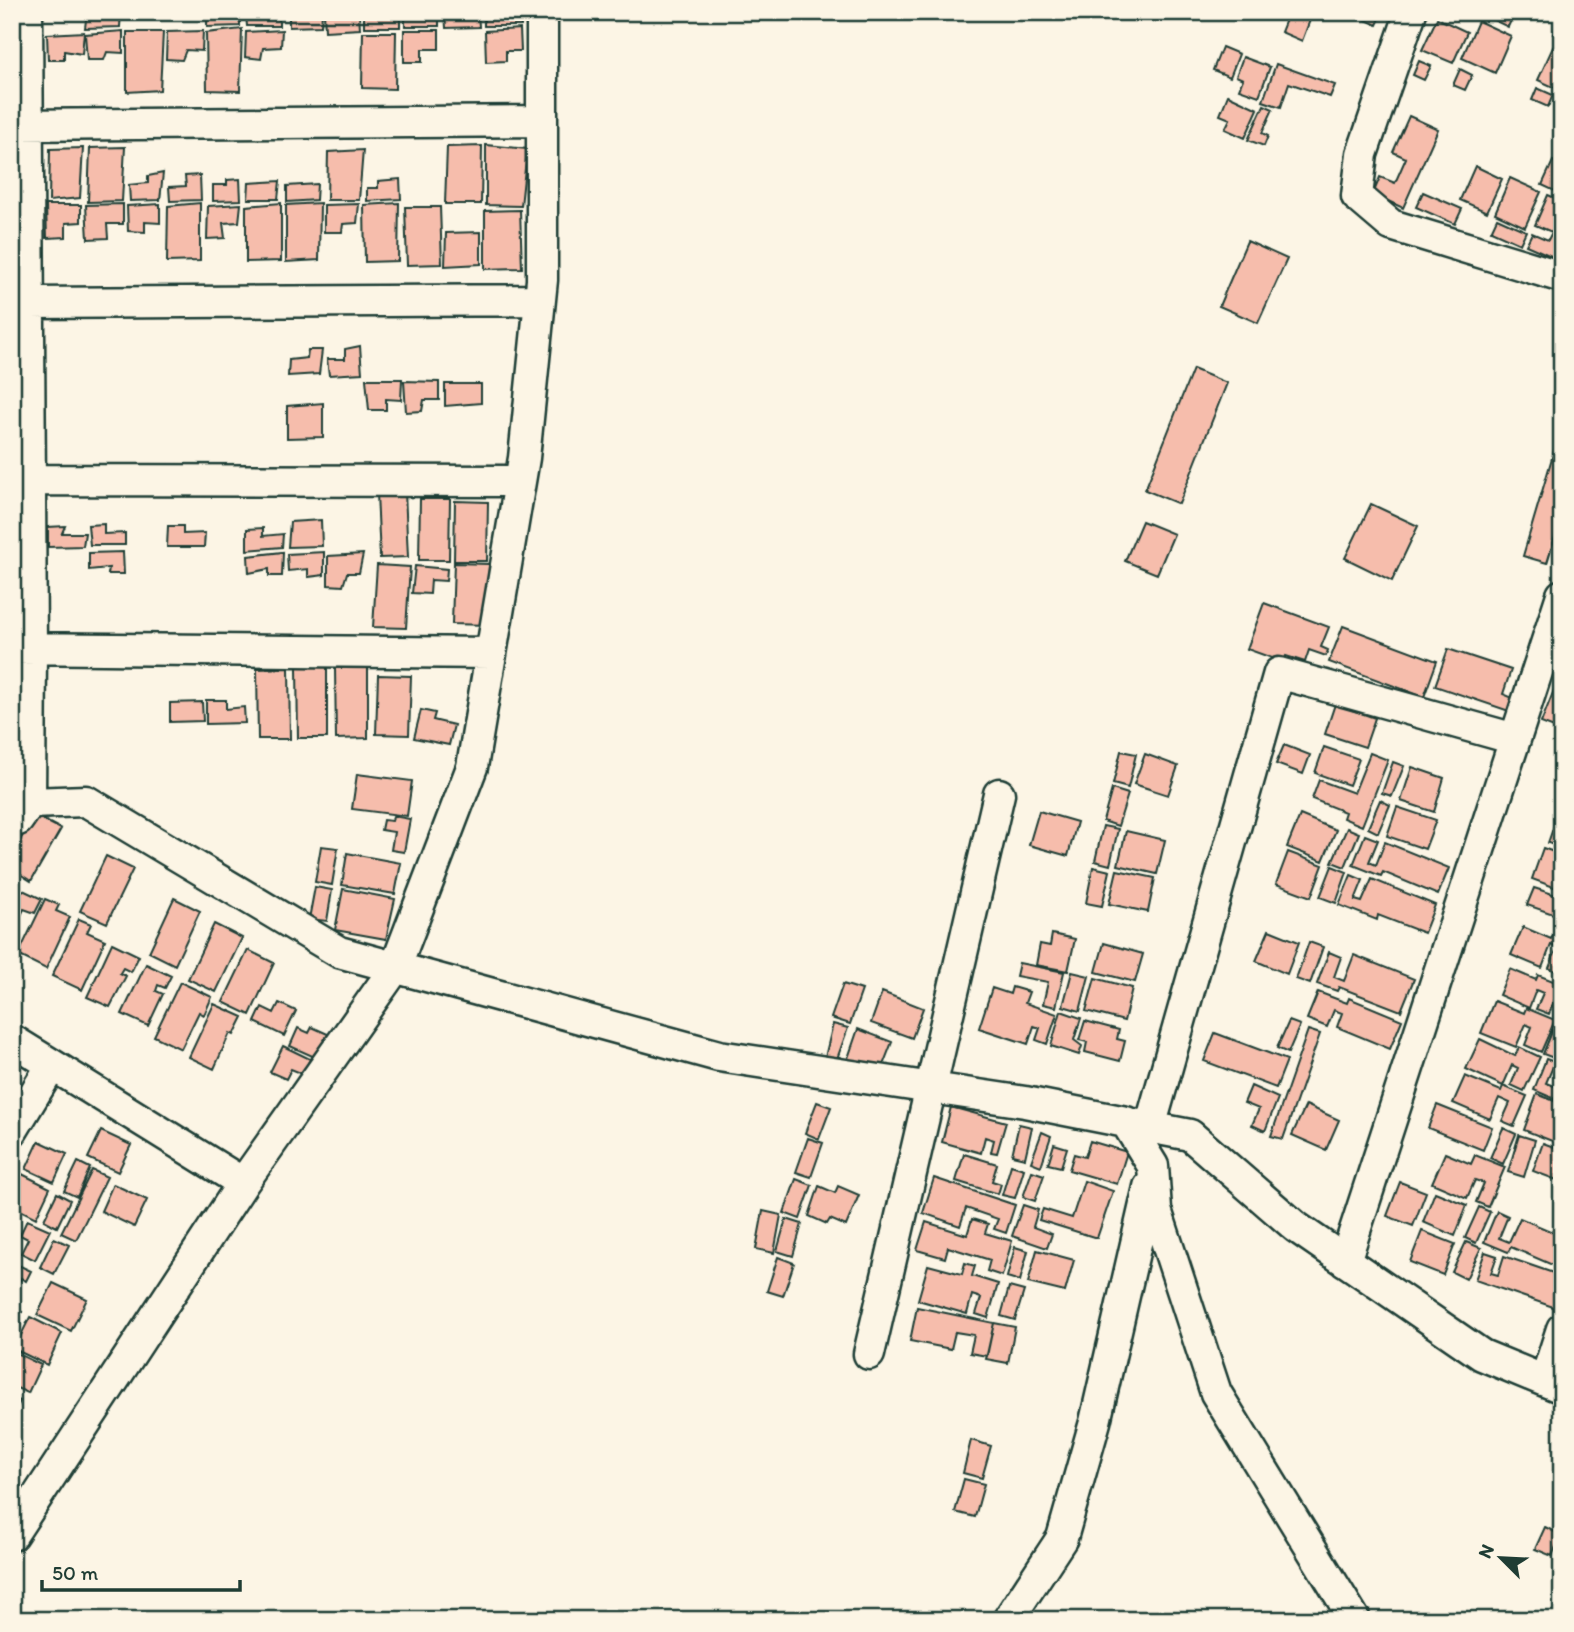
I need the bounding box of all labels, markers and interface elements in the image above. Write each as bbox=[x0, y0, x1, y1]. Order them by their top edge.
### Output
north arrow bbox=[1466, 1524, 1536, 1594]
text: N bbox=[1473, 1541, 1499, 1562]
scale bar bbox=[42, 1548, 240, 1592]
text: 50 m bbox=[52, 1560, 99, 1585]

